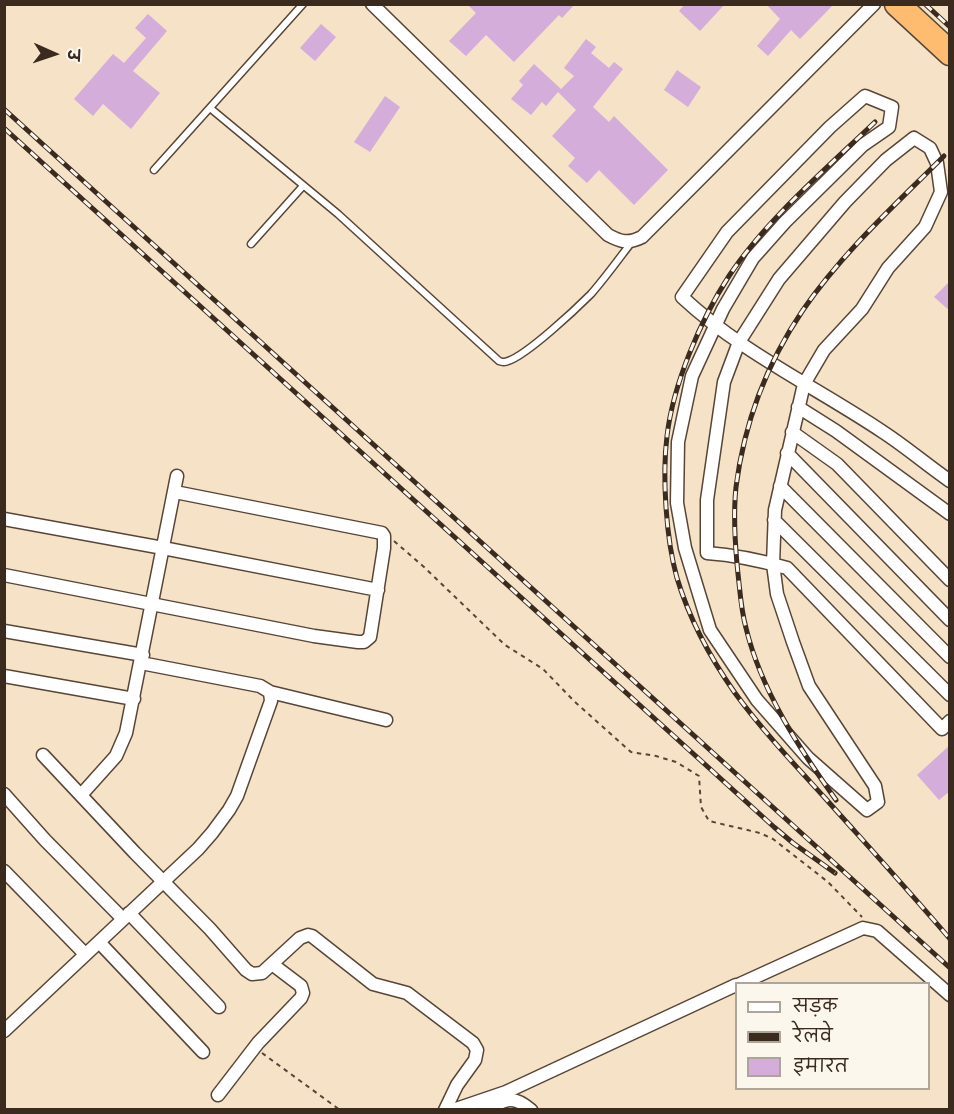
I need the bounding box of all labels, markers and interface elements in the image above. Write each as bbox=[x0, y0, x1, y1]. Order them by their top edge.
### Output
north arrow bbox=[24, 24, 84, 84]
text: उ bbox=[60, 49, 84, 61]
legend bbox=[735, 982, 930, 1090]
text: सड़क bbox=[793, 995, 837, 1021]
text: रेलवे bbox=[793, 1025, 833, 1051]
text: इमारत bbox=[793, 1055, 848, 1081]

